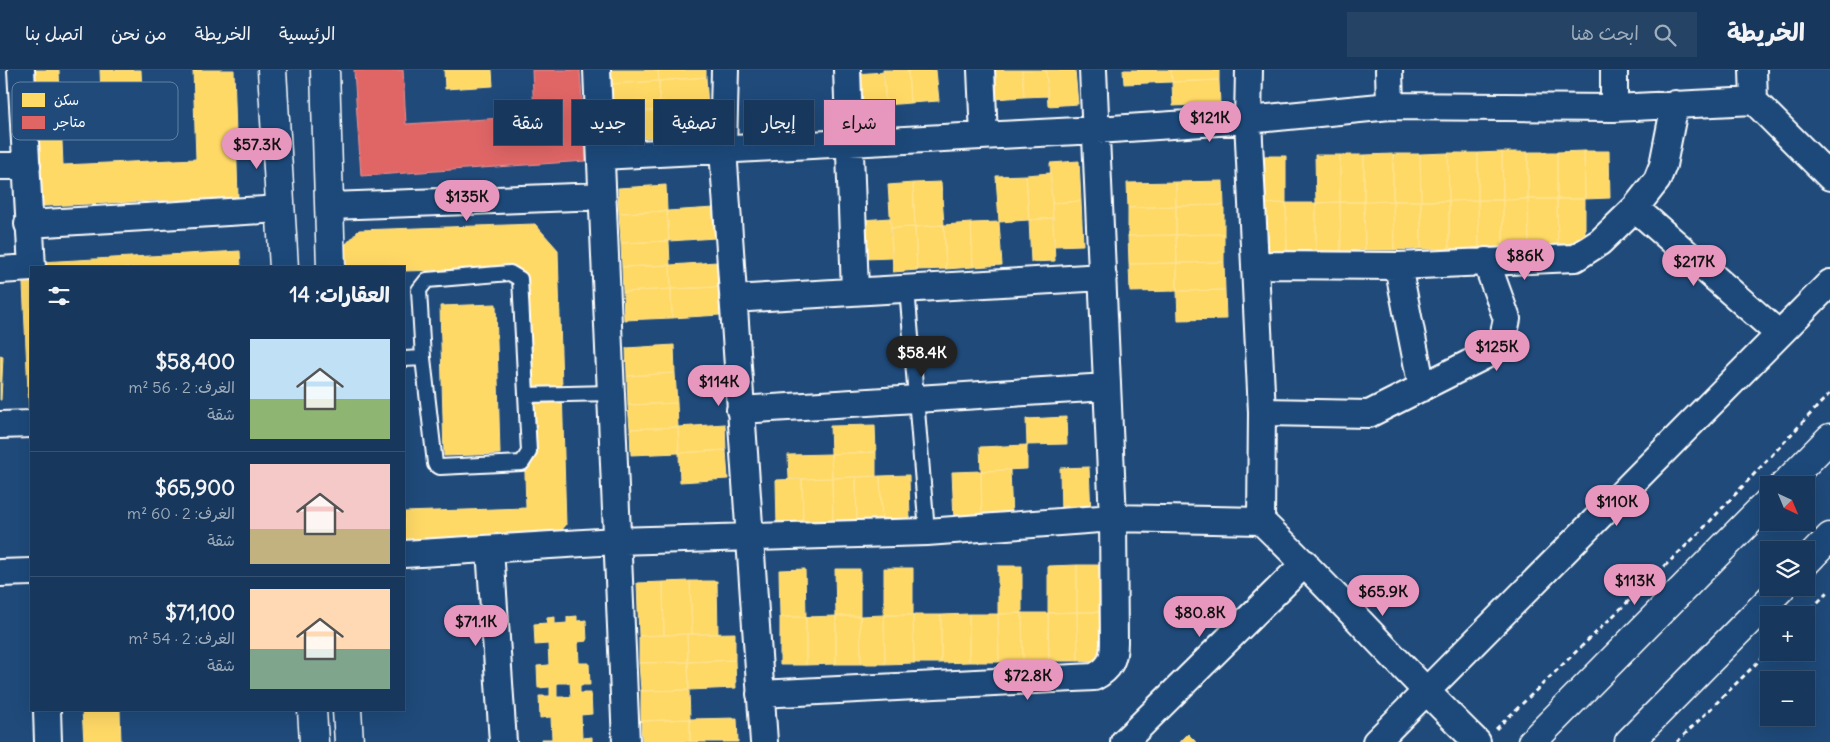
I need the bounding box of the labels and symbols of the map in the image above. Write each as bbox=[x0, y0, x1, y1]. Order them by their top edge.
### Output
legend bbox=[12, 82, 178, 140]
text: سكن bbox=[54, 91, 79, 109]
pin: $121K bbox=[1175, 100, 1245, 143]
text: متاجر bbox=[53, 113, 86, 131]
pin: $57.3K bbox=[216, 128, 298, 170]
pin: $135K bbox=[432, 180, 502, 222]
pin: $86K bbox=[1495, 238, 1555, 281]
pin: $217K bbox=[1659, 244, 1729, 287]
pin: $125K bbox=[1462, 330, 1532, 372]
pin: $58.4K bbox=[881, 336, 963, 378]
pin: $114K bbox=[684, 364, 754, 407]
north arrow bbox=[1760, 476, 1815, 531]
pin: $110K bbox=[1582, 484, 1652, 527]
pin: $113K bbox=[1600, 564, 1670, 606]
pin: $65.9K bbox=[1342, 574, 1424, 617]
pin: $80.8K bbox=[1159, 596, 1241, 638]
pin: $71.1K bbox=[435, 604, 517, 647]
pin: $72.8K bbox=[987, 658, 1069, 701]

